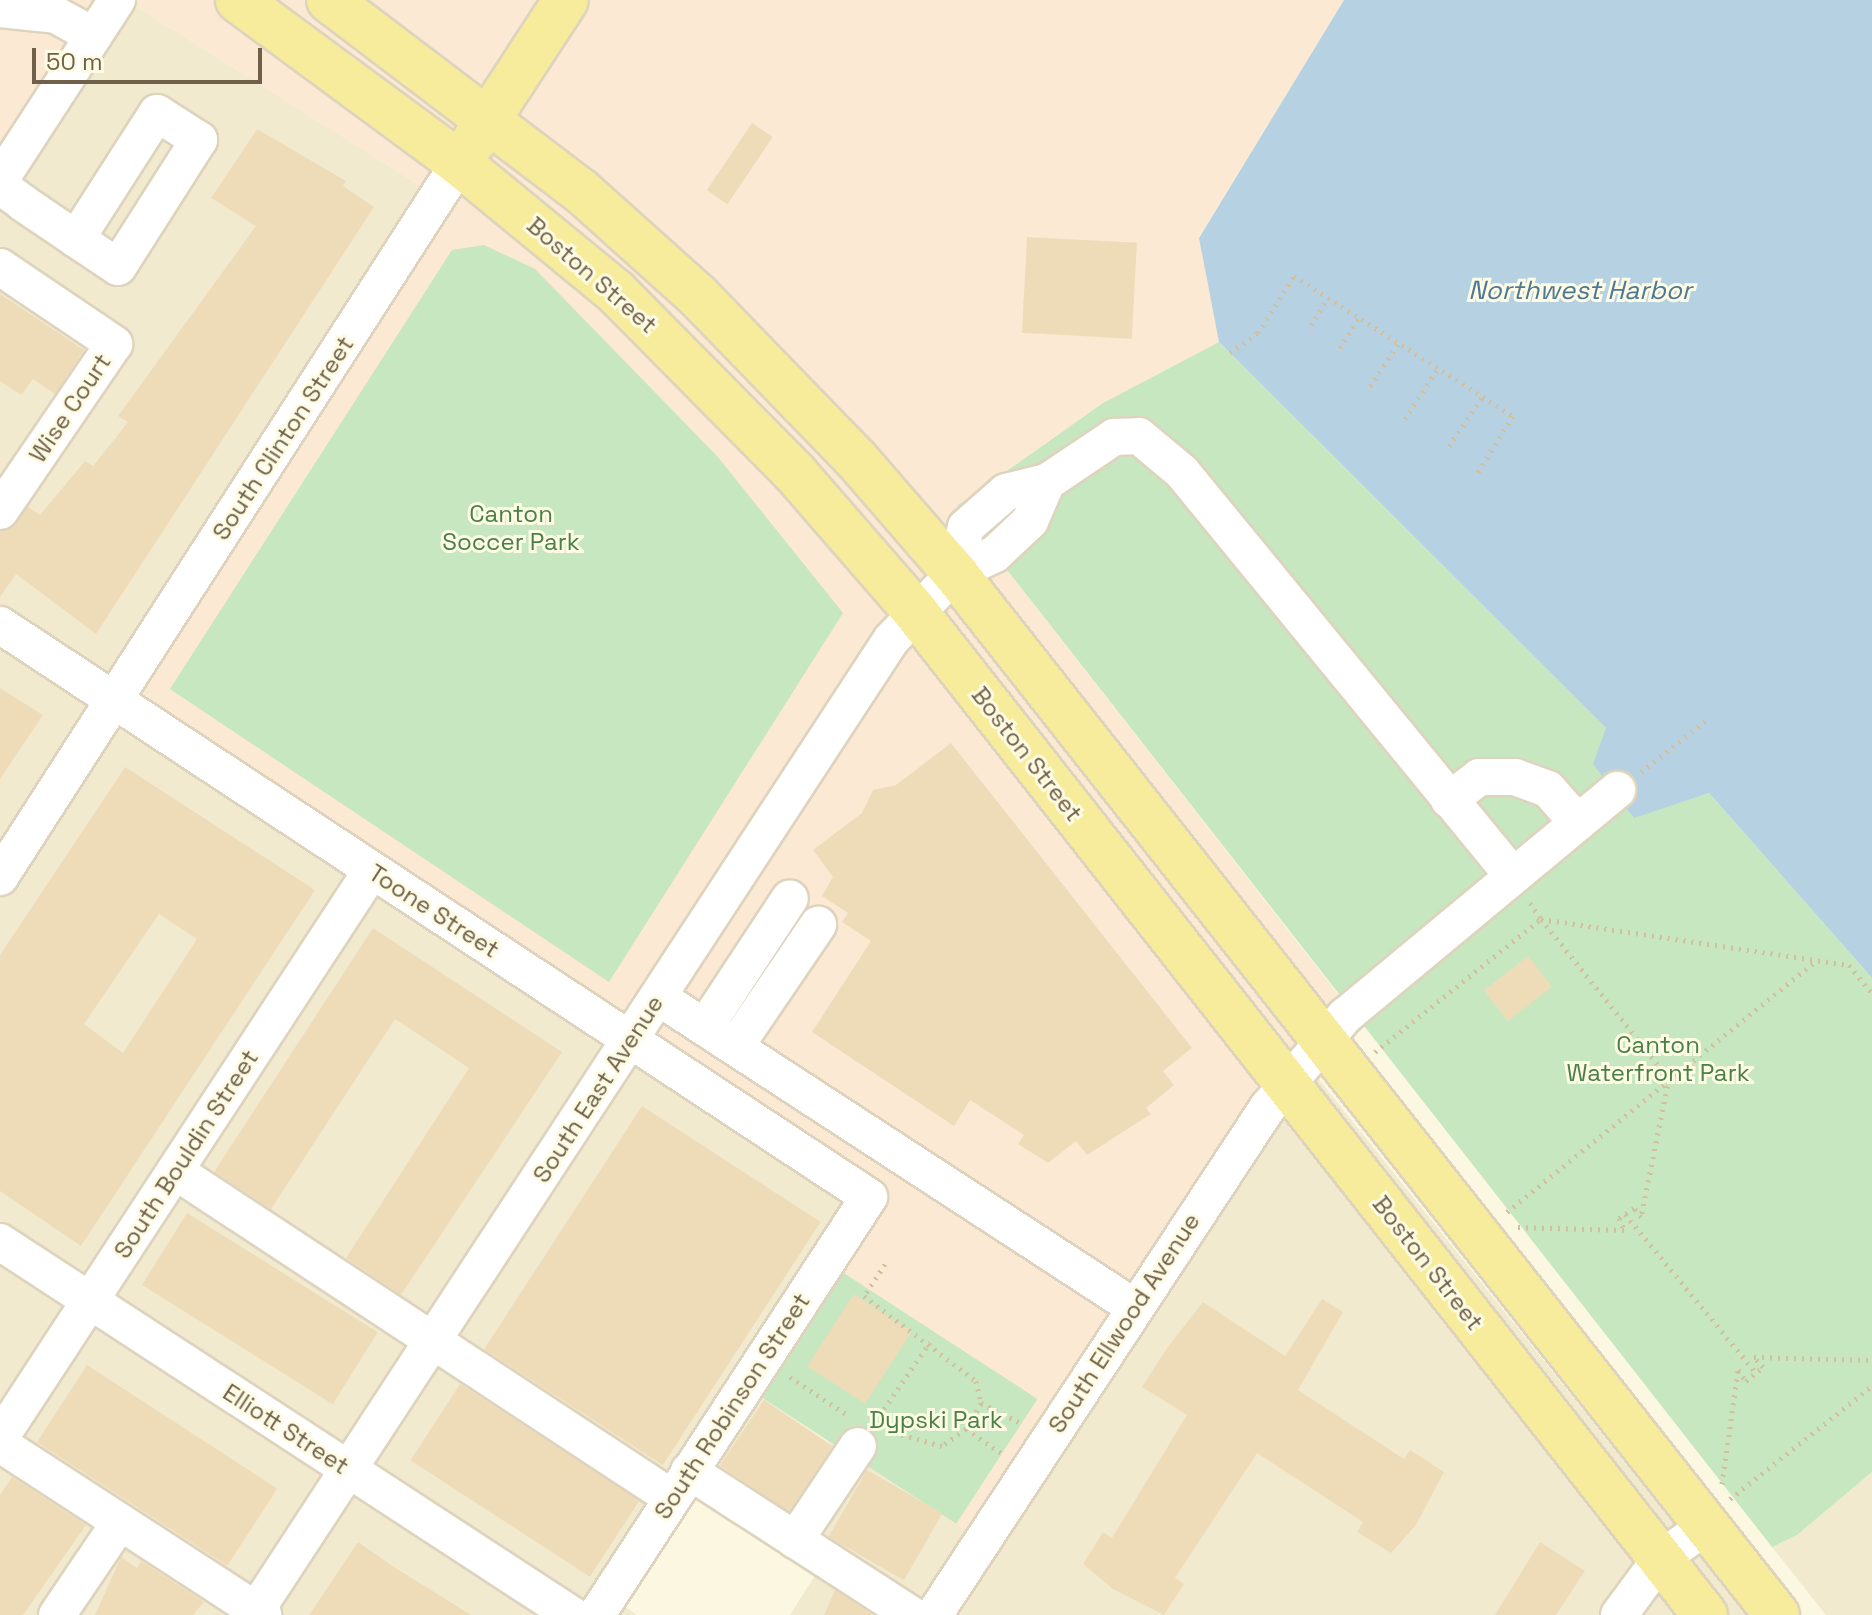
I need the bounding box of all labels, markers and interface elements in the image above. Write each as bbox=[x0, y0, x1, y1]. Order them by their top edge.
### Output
scale bar bbox=[36, 32, 266, 82]
text: 50 m bbox=[46, 46, 103, 77]
street label: Boston Street bbox=[521, 211, 663, 339]
water label: Northwest Harbor bbox=[1468, 275, 1692, 307]
street label: South Clinton Street bbox=[206, 331, 360, 545]
street label: Wise Court bbox=[23, 348, 117, 468]
park label: Canton Soccer Park bbox=[442, 500, 580, 556]
street label: Boston Street bbox=[966, 681, 1088, 827]
street label: Toone Street bbox=[363, 858, 505, 964]
street label: South East Avenue bbox=[527, 990, 669, 1188]
park label: Canton Waterfront Park bbox=[1566, 1031, 1750, 1087]
street label: South Bouldin Street bbox=[108, 1044, 264, 1264]
street label: Boston Street bbox=[1367, 1190, 1489, 1336]
street label: South Ellwood Avenue bbox=[1042, 1208, 1206, 1438]
street label: South Robinson Street bbox=[648, 1287, 816, 1525]
street label: Elliott Street bbox=[218, 1378, 354, 1480]
park label: Dypski Park bbox=[869, 1406, 1003, 1434]

